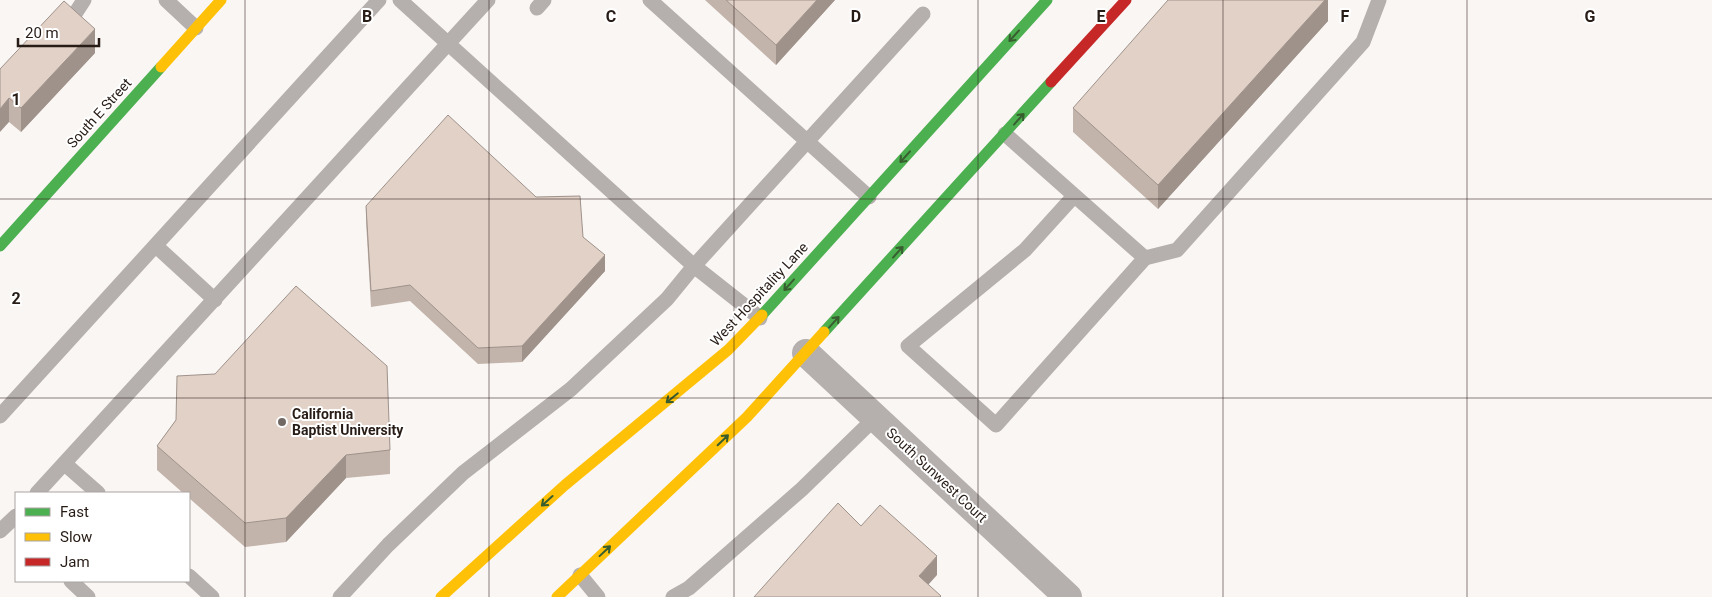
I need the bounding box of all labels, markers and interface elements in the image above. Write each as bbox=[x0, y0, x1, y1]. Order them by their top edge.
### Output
text: B bbox=[362, 7, 372, 26]
text: C bbox=[606, 7, 616, 26]
text: D bbox=[851, 7, 861, 26]
text: E bbox=[1097, 7, 1106, 26]
text: F bbox=[1341, 7, 1350, 26]
text: G bbox=[1585, 7, 1596, 26]
scale bar bbox=[18, 15, 99, 47]
text: 20 m bbox=[25, 24, 59, 42]
one-way arrow bbox=[1008, 30, 1020, 43]
street label: South E Street bbox=[64, 75, 135, 151]
text: 1 bbox=[11, 90, 21, 109]
one-way arrow bbox=[1012, 113, 1024, 126]
one-way arrow bbox=[900, 150, 911, 163]
street label: West Hospitality Lane bbox=[707, 239, 811, 349]
one-way arrow bbox=[892, 246, 903, 259]
one-way arrow bbox=[783, 279, 795, 292]
text: 2 bbox=[11, 289, 21, 308]
one-way arrow bbox=[829, 315, 840, 328]
one-way arrow bbox=[666, 392, 679, 403]
place label: California Baptist University bbox=[292, 406, 404, 438]
marker: California Baptist University bbox=[276, 416, 288, 428]
street label: South Sunwest Court bbox=[884, 424, 991, 526]
one-way arrow bbox=[717, 434, 729, 446]
legend bbox=[15, 492, 190, 582]
one-way arrow bbox=[540, 495, 553, 507]
text: Fast bbox=[60, 503, 89, 521]
text: Slow bbox=[60, 528, 92, 546]
one-way arrow bbox=[599, 545, 611, 557]
text: Jam bbox=[60, 553, 90, 571]

